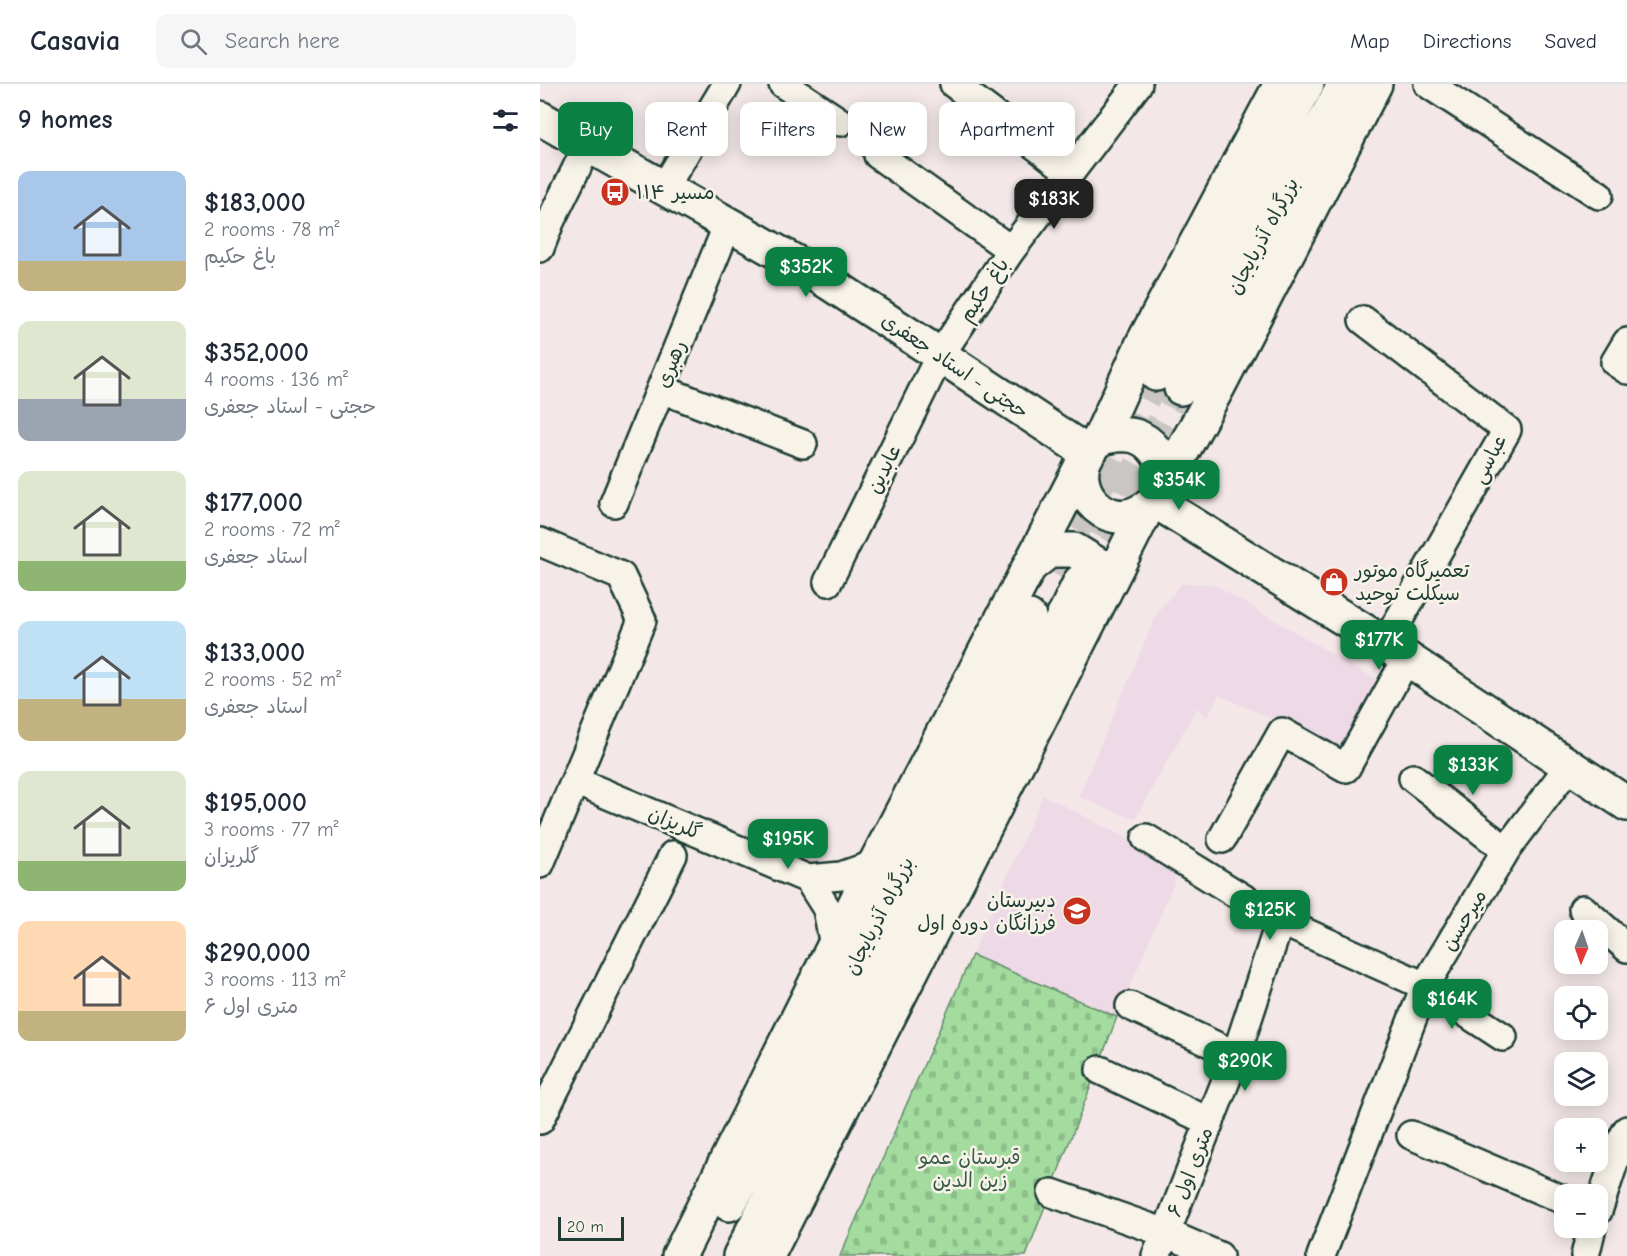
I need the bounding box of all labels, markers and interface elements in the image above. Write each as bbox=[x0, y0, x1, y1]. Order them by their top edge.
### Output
search box bbox=[156, 14, 576, 68]
text: Casavia bbox=[30, 25, 120, 57]
icon: search bbox=[177, 25, 210, 58]
text: Search here bbox=[225, 28, 340, 54]
text: Map bbox=[1350, 29, 1390, 53]
text: Directions bbox=[1423, 29, 1512, 53]
text: Saved bbox=[1545, 29, 1597, 53]
chip: Buy bbox=[558, 102, 633, 156]
chip: Rent bbox=[645, 102, 728, 156]
chip: Filters bbox=[740, 102, 836, 156]
chip: New bbox=[848, 102, 927, 156]
chip: Apartment bbox=[939, 102, 1075, 156]
icon: filters bbox=[489, 104, 522, 137]
text: 9 homes bbox=[18, 105, 113, 135]
street label: بزرگراه آذربایجان bbox=[1223, 174, 1303, 298]
bus stop icon: مسیر ۱۱۴ bbox=[599, 176, 631, 208]
pin: $183K bbox=[1012, 179, 1096, 230]
place label: مسیر ۱۱۴ bbox=[636, 181, 715, 204]
text: $183K bbox=[1028, 187, 1080, 210]
text: $183,000 bbox=[204, 188, 306, 218]
icon: home bbox=[66, 195, 138, 267]
text: 2 rooms · 78 m² bbox=[204, 218, 340, 241]
text: باغ حکیم bbox=[204, 245, 276, 268]
pin: $352K bbox=[764, 247, 848, 298]
street label: باغ حکیم bbox=[954, 254, 1016, 328]
text: $352K bbox=[779, 255, 833, 278]
street label: حجتی - استاد جعفری bbox=[877, 308, 1033, 425]
street label: رهبری bbox=[651, 337, 691, 391]
text: $352,000 bbox=[204, 338, 309, 368]
icon: home bbox=[66, 345, 138, 417]
text: 4 rooms · 136 m² bbox=[204, 368, 348, 391]
text: حجتی - استاد جعفری bbox=[204, 395, 376, 418]
street label: عباسی bbox=[1467, 431, 1512, 488]
street label: عابدین bbox=[862, 441, 906, 497]
pin: $354K bbox=[1137, 460, 1221, 511]
text: $354K bbox=[1152, 468, 1206, 491]
text: $177,000 bbox=[204, 488, 303, 518]
icon: home bbox=[66, 495, 138, 567]
text: 2 rooms · 72 m² bbox=[204, 518, 340, 541]
text: استاد جعفری bbox=[204, 545, 308, 568]
place label: تعمیرگاه موتور سیکلت توحید bbox=[1353, 559, 1469, 605]
shop icon: تعمیرگاه موتور سیکلت توحید bbox=[1318, 566, 1350, 598]
pin: $177K bbox=[1337, 620, 1421, 671]
text: $177K bbox=[1354, 628, 1404, 651]
text: $133,000 bbox=[204, 638, 305, 668]
icon: home bbox=[66, 645, 138, 717]
text: 2 rooms · 52 m² bbox=[204, 668, 341, 691]
text: استاد جعفری bbox=[204, 695, 308, 718]
pin: $133K bbox=[1431, 745, 1515, 796]
text: $133K bbox=[1448, 753, 1498, 776]
text: $195,000 bbox=[204, 788, 307, 818]
icon: home bbox=[66, 795, 138, 867]
street label: گلریزان bbox=[645, 802, 705, 844]
text: 3 rooms · 77 m² bbox=[204, 818, 338, 841]
pin: $195K bbox=[746, 819, 830, 870]
text: $195K bbox=[762, 827, 814, 850]
text: گلریزان bbox=[204, 845, 259, 868]
street label: بزرگراه آذربایجان bbox=[839, 853, 919, 979]
street label: میرحسن bbox=[1437, 885, 1491, 955]
place label: دبیرستان فرزانگان دوره اول bbox=[917, 889, 1056, 935]
pin: $125K bbox=[1228, 890, 1312, 941]
school or university icon: دبیرستان فرزانگان دوره اول bbox=[1061, 895, 1093, 927]
text: $125K bbox=[1244, 898, 1296, 921]
north arrow bbox=[1554, 920, 1608, 974]
map controls bbox=[1554, 920, 1608, 1238]
text: $290,000 bbox=[204, 938, 311, 968]
icon: home bbox=[66, 945, 138, 1017]
text: 3 rooms · 113 m² bbox=[204, 968, 345, 991]
pin: $164K bbox=[1410, 979, 1494, 1030]
button: locate bbox=[1554, 986, 1608, 1040]
text: $164K bbox=[1427, 987, 1478, 1010]
text: ۶ متری اول bbox=[204, 995, 298, 1018]
pin: $290K bbox=[1203, 1041, 1287, 1092]
text: $290K bbox=[1217, 1049, 1273, 1072]
button: layers bbox=[1554, 1052, 1608, 1106]
button: + bbox=[1554, 1118, 1608, 1172]
street label: ۶ متری اول bbox=[1162, 1124, 1218, 1220]
park label: قبرستان عمو زین الدین bbox=[917, 1146, 1021, 1192]
button: − bbox=[1554, 1184, 1608, 1238]
scale bar bbox=[558, 1214, 624, 1242]
text: 20 m bbox=[567, 1218, 604, 1236]

